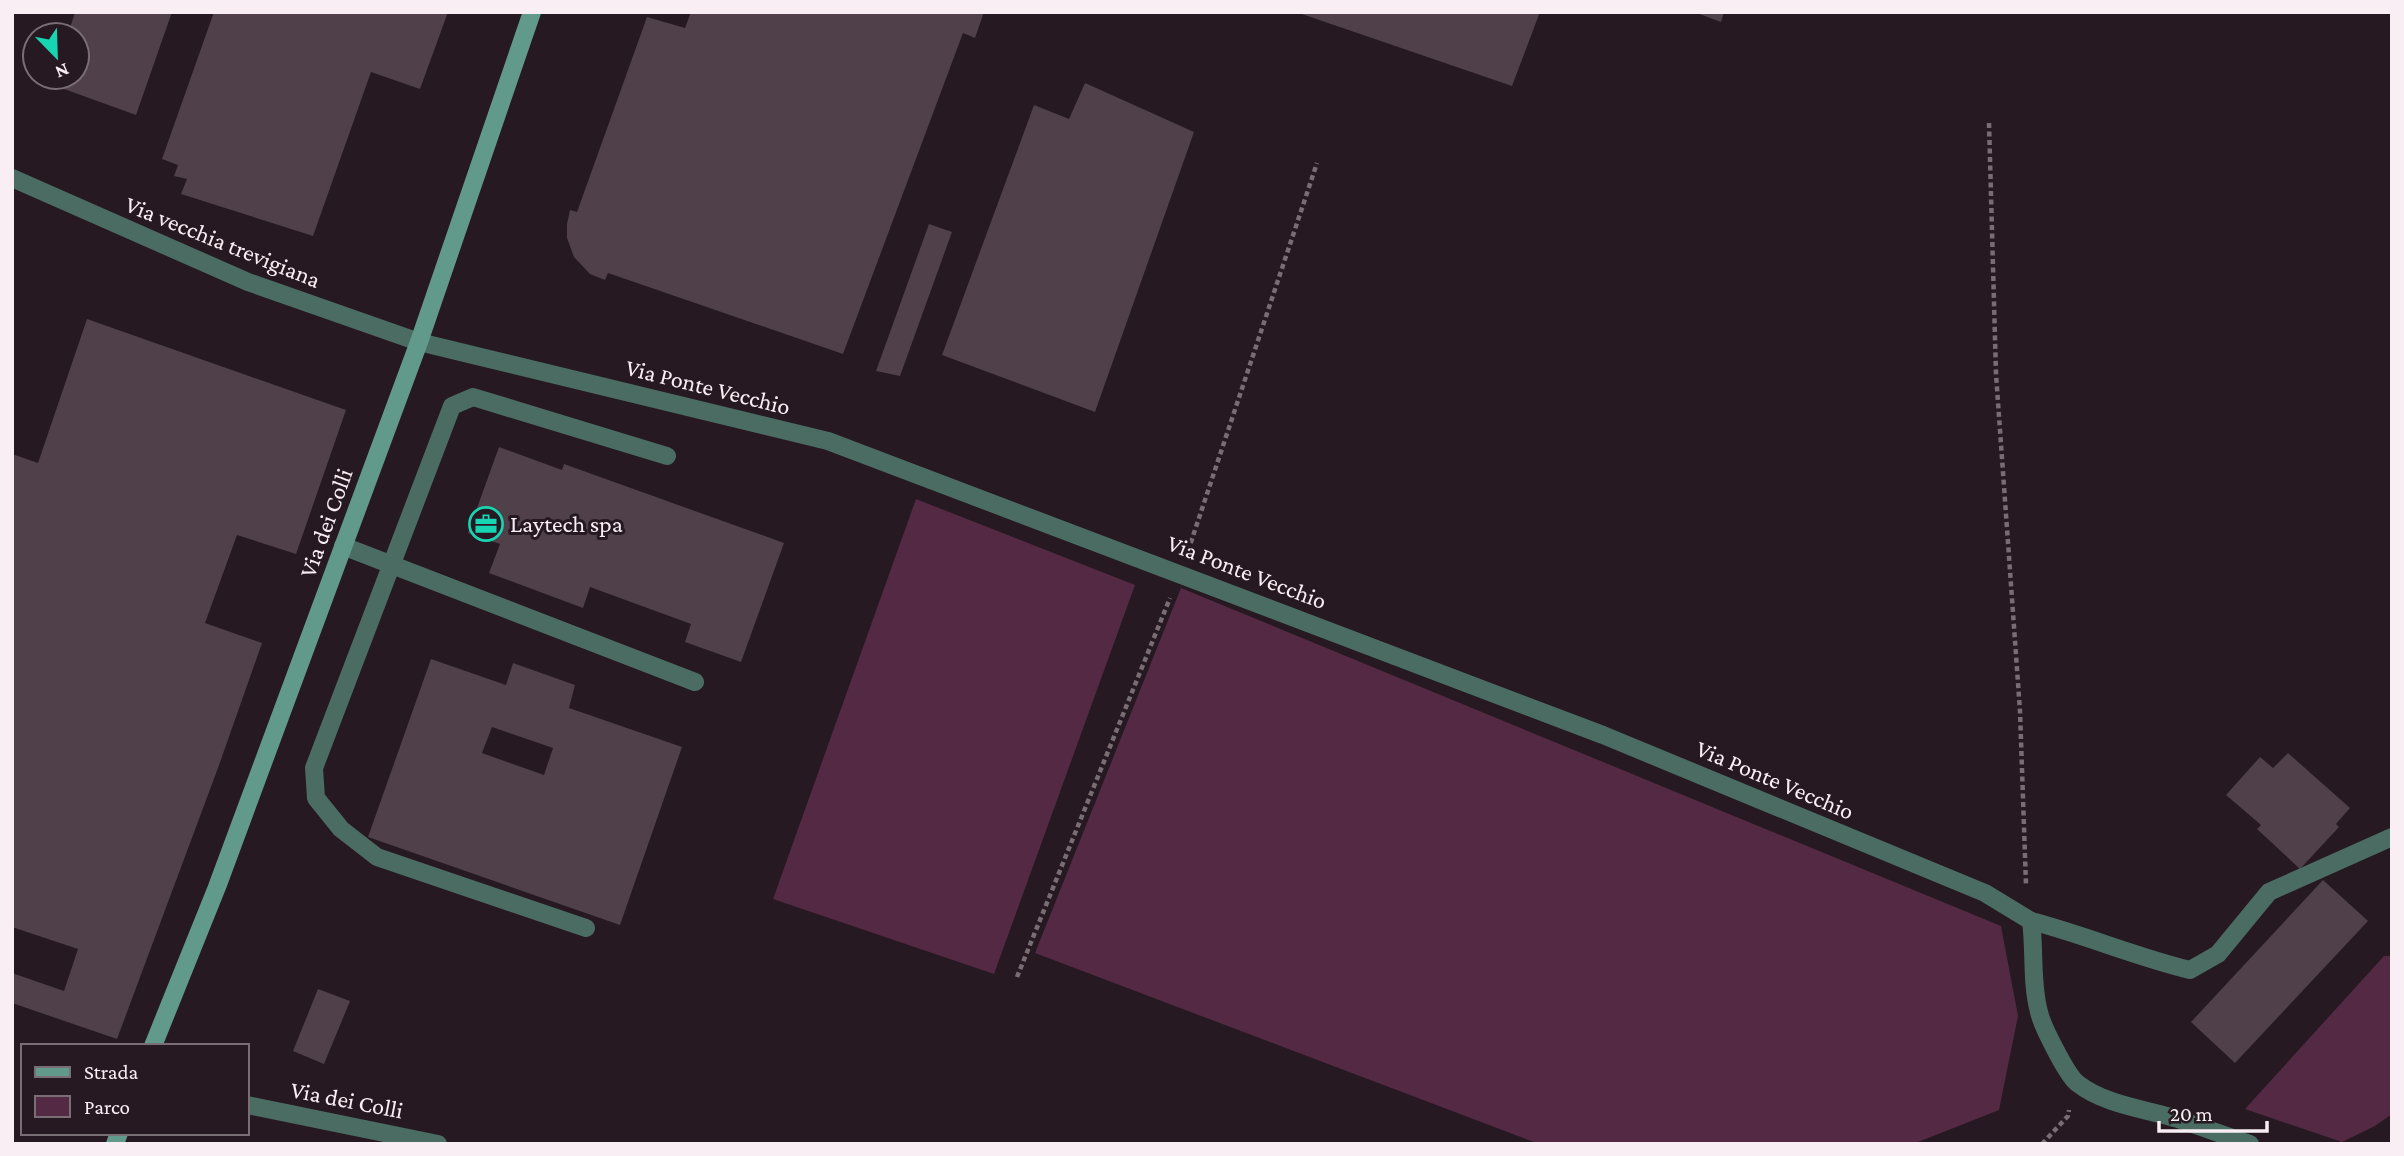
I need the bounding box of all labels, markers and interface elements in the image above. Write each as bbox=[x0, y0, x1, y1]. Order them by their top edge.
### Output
north arrow bbox=[21, 21, 91, 91]
text: N bbox=[52, 59, 73, 83]
street label: Via vecchia trevigiana bbox=[122, 190, 325, 293]
street label: Via Ponte Vecchio bbox=[623, 353, 793, 420]
street label: Via dei Colli bbox=[293, 465, 358, 581]
office icon: Laytech spa bbox=[467, 505, 505, 543]
place label: Laytech spa bbox=[510, 510, 623, 537]
street label: Via Ponte Vecchio bbox=[1164, 529, 1331, 614]
street label: Via Ponte Vecchio bbox=[1692, 734, 1858, 825]
legend bbox=[21, 1044, 248, 1135]
text: Strada bbox=[84, 1060, 139, 1084]
street label: Via dei Colli bbox=[289, 1075, 406, 1124]
scale bar bbox=[2159, 1090, 2268, 1134]
text: Parco bbox=[84, 1095, 130, 1119]
text: 20 m bbox=[2170, 1102, 2213, 1126]

